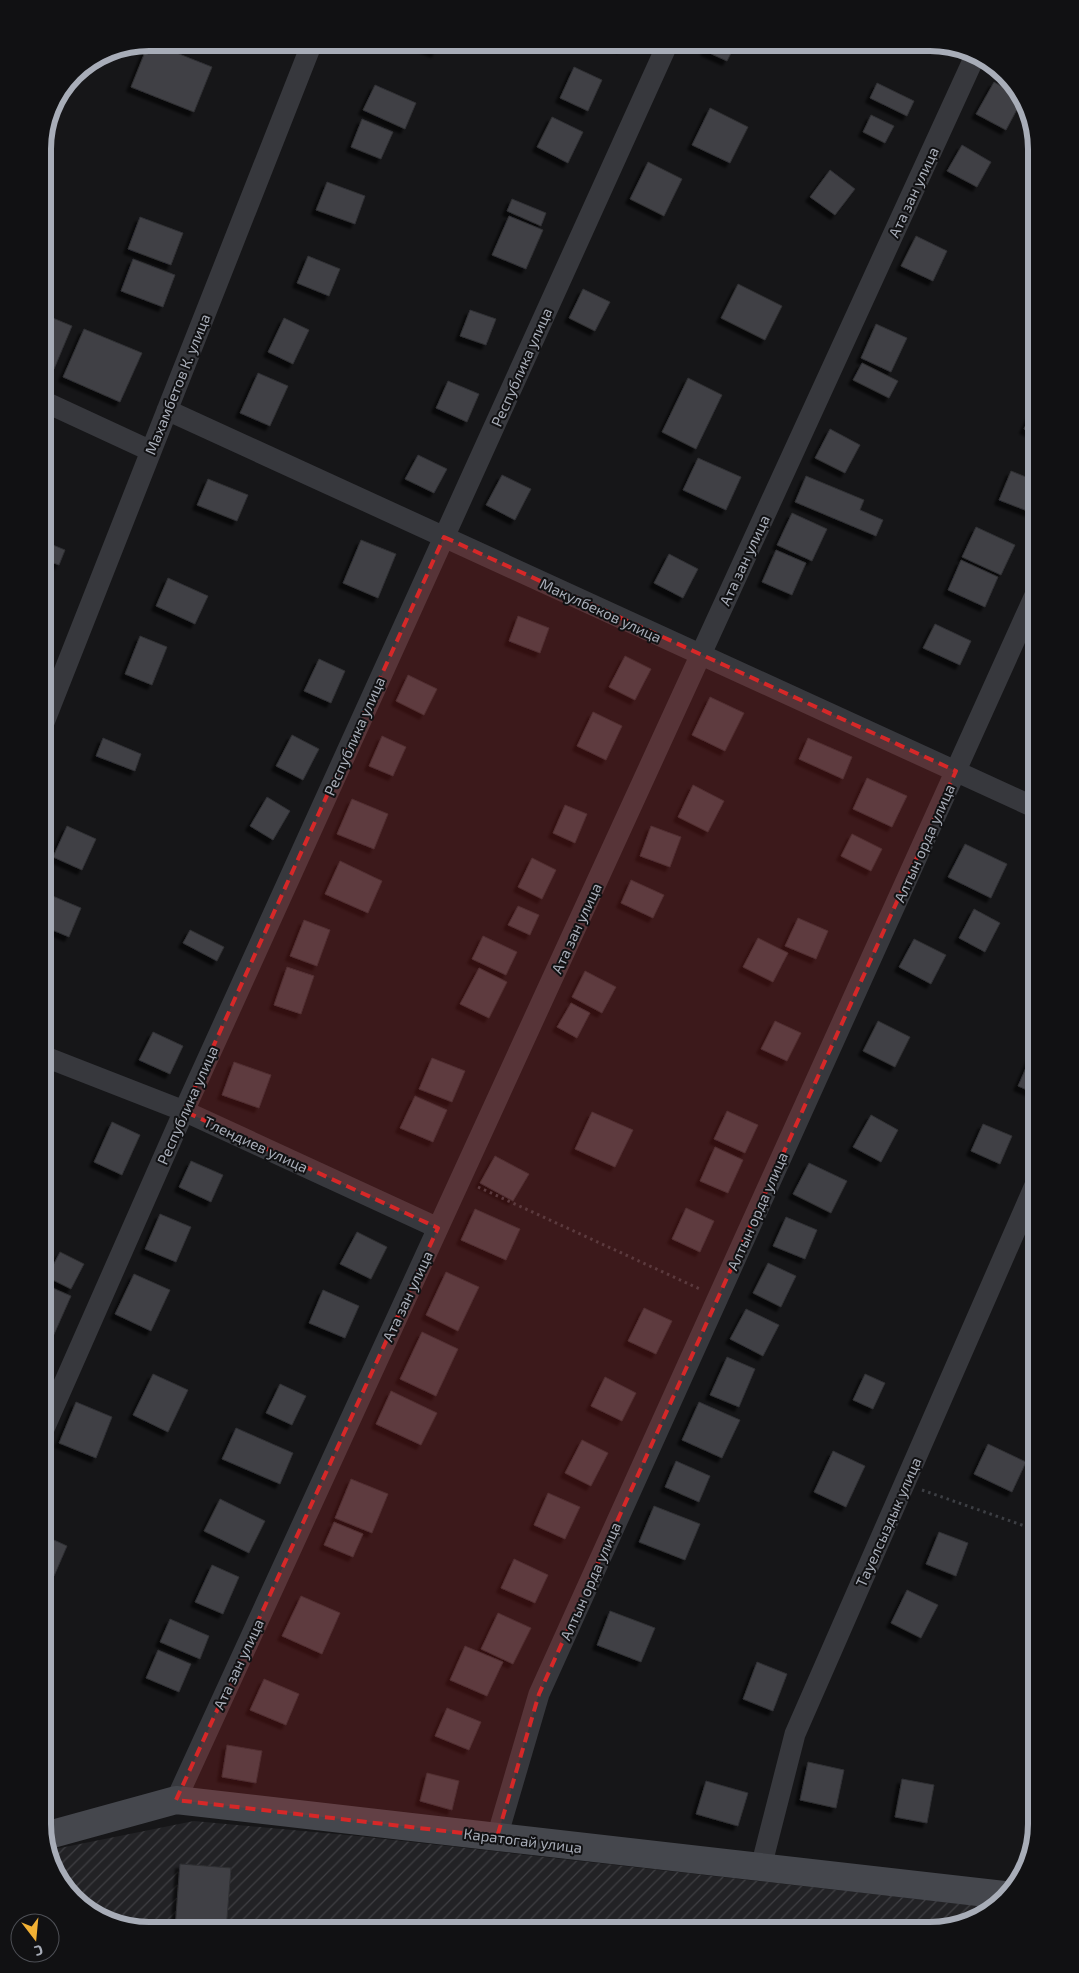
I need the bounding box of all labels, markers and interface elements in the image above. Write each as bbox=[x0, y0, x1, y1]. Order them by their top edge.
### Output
street label: Ата зан улица bbox=[884, 144, 943, 241]
street label: Республика улица bbox=[487, 305, 556, 430]
street label: Махамбетов К. улица bbox=[140, 311, 214, 457]
street label: Ата зан улица bbox=[715, 512, 774, 609]
street label: Макулбеков улица bbox=[537, 574, 665, 647]
street label: Республика улица bbox=[320, 674, 389, 799]
street label: Алтын орда улица bbox=[890, 781, 959, 905]
street label: Ата зан улица bbox=[547, 880, 606, 977]
street label: Республика улица bbox=[153, 1043, 222, 1168]
street label: Тлендиев улица bbox=[200, 1112, 311, 1177]
street label: Алтын орда улица bbox=[723, 1149, 792, 1273]
street label: Ата зан улица bbox=[378, 1248, 437, 1345]
street label: Тауелсыздык улица bbox=[851, 1454, 926, 1590]
street label: Алтын орда улица bbox=[556, 1519, 625, 1643]
street label: Ата зан улица bbox=[209, 1616, 268, 1713]
street label: Каратогай улица bbox=[463, 1824, 583, 1857]
north arrow bbox=[10, 1913, 60, 1963]
text: С bbox=[32, 1942, 45, 1960]

